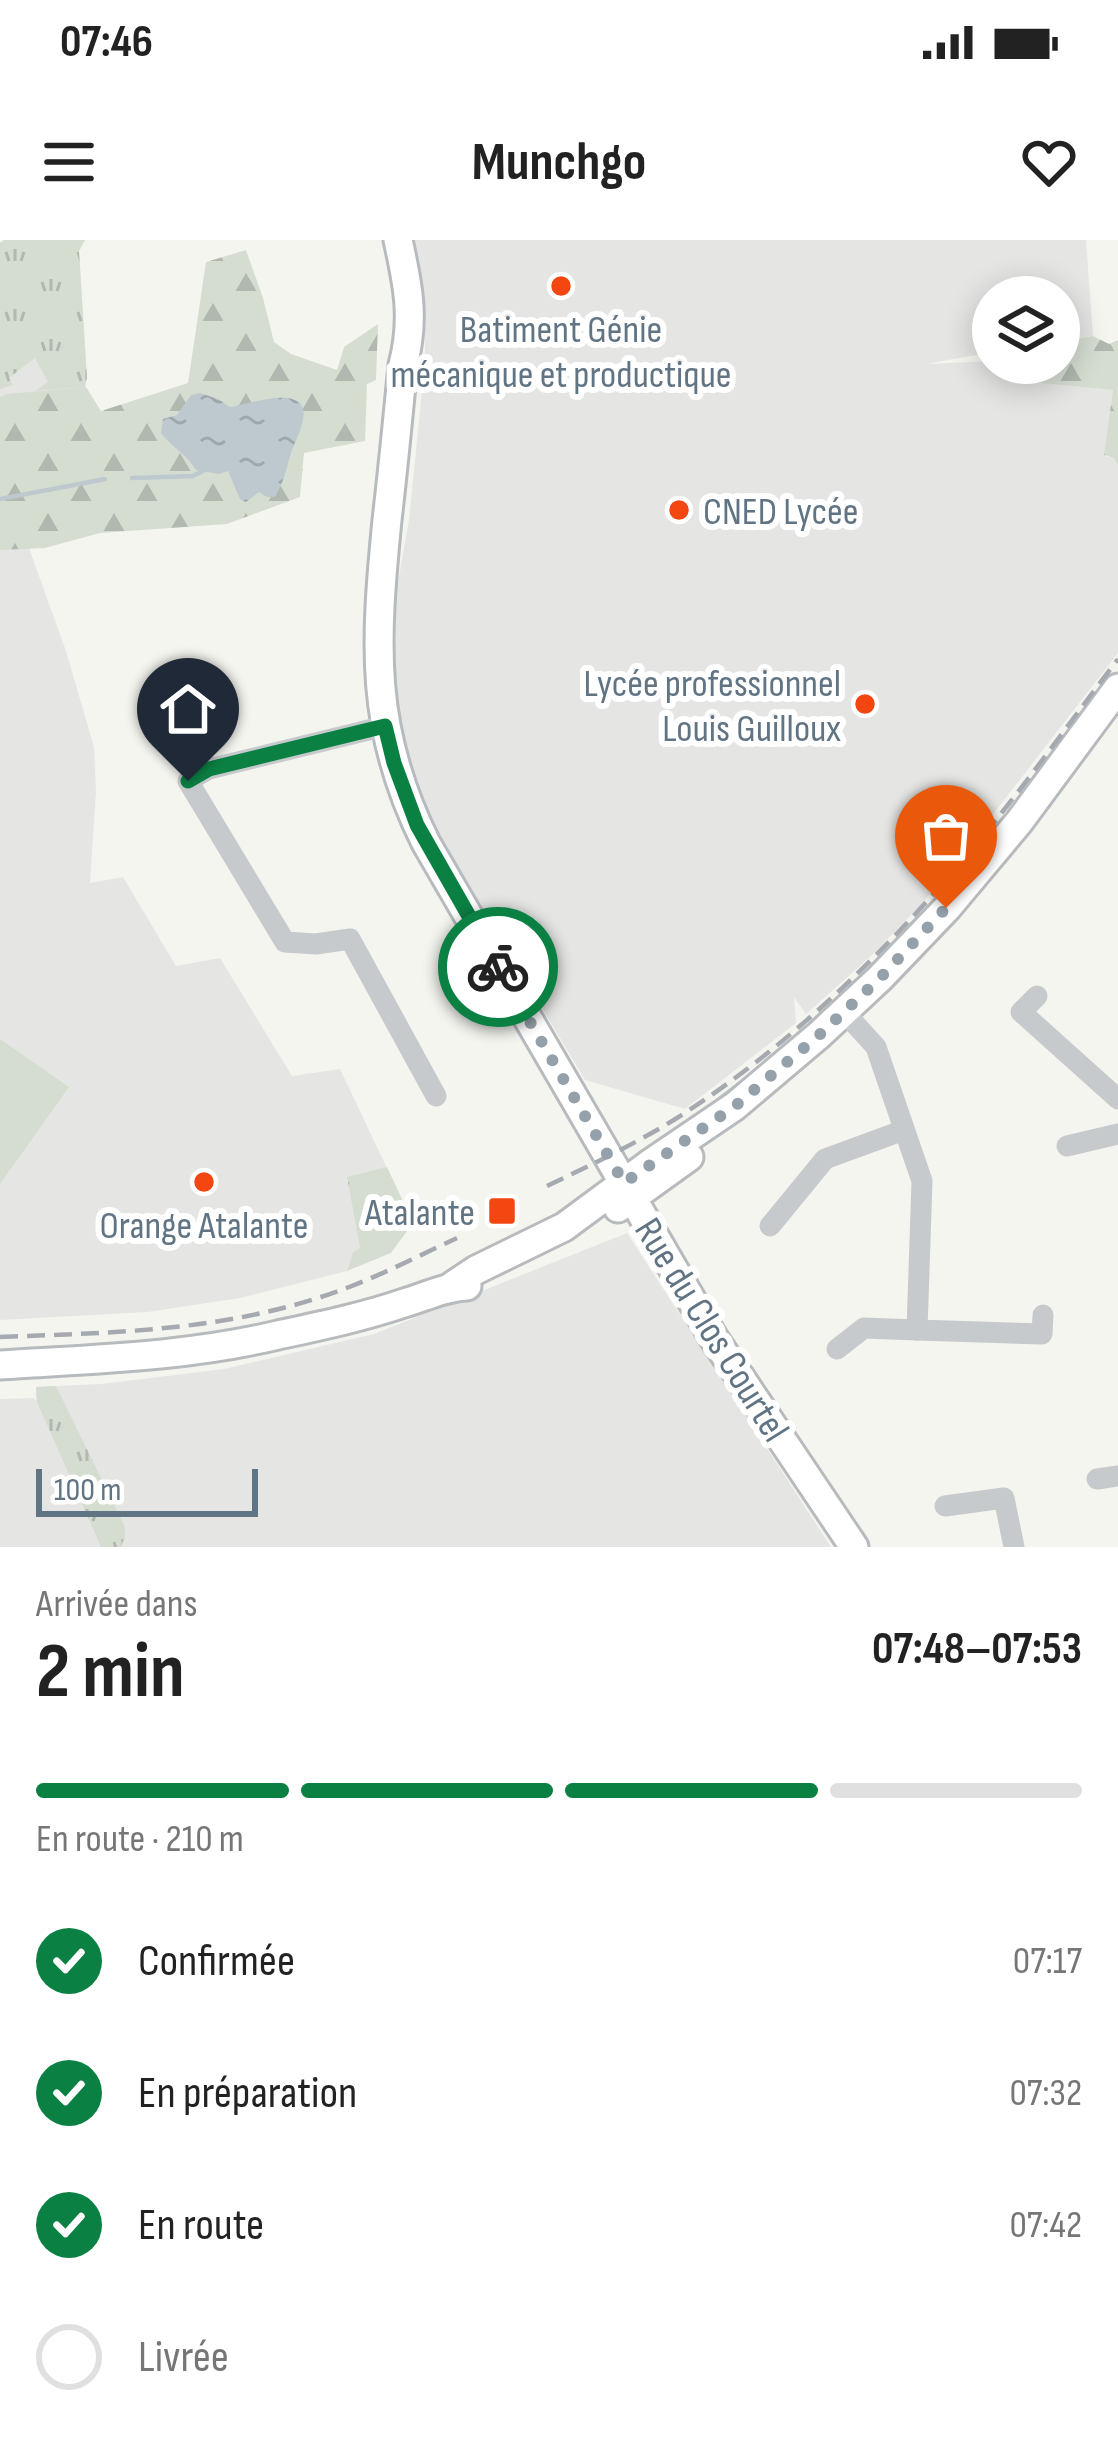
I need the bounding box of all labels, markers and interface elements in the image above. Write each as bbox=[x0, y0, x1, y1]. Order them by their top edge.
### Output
text: 07:46 bbox=[60, 15, 153, 70]
icon: menu bbox=[36, 129, 102, 195]
icon: heart bbox=[1016, 129, 1082, 195]
text: Munchgo bbox=[472, 130, 646, 195]
marker: Batiment Génie mécanique et productique bbox=[548, 273, 574, 299]
map controls bbox=[972, 276, 1080, 384]
button: layers bbox=[972, 276, 1080, 384]
place label: Batiment Génie mécanique et productique bbox=[390, 307, 732, 399]
place label: CNED Lycée bbox=[703, 489, 858, 536]
marker: CNED Lycée bbox=[666, 497, 692, 523]
pin bbox=[137, 658, 239, 781]
place label: Lycée professionnel Louis Guilloux bbox=[584, 661, 841, 753]
icon: home bbox=[155, 676, 221, 742]
marker: Lycée professionnel Louis Guilloux bbox=[852, 691, 878, 717]
pin bbox=[895, 785, 997, 908]
icon: bag bbox=[913, 803, 979, 869]
courier bbox=[438, 907, 558, 1027]
icon: bike bbox=[465, 934, 531, 1000]
marker: Orange Atalante bbox=[191, 1169, 217, 1195]
place label: Atalante bbox=[364, 1190, 475, 1237]
marker: Atalante bbox=[486, 1195, 518, 1227]
place label: Orange Atalante bbox=[100, 1203, 308, 1250]
street label: Rue du Clos Courtel bbox=[623, 1210, 798, 1451]
scale bar bbox=[36, 1463, 258, 1516]
text: 100 m bbox=[54, 1470, 121, 1510]
text: Arrivée dans bbox=[36, 1581, 197, 1628]
text: 07:48–07:53 bbox=[872, 1622, 1082, 1677]
text: 2 min bbox=[36, 1626, 185, 1719]
text: En route · 210 m bbox=[36, 1816, 244, 1863]
icon: check bbox=[36, 1928, 102, 1994]
text: Confirmée bbox=[138, 1934, 295, 1989]
text: 07:17 bbox=[1013, 1938, 1082, 1985]
icon: check bbox=[36, 2060, 102, 2126]
text: En préparation bbox=[138, 2066, 357, 2121]
text: 07:32 bbox=[1010, 2070, 1082, 2117]
icon: check bbox=[36, 2192, 102, 2258]
text: En route bbox=[138, 2198, 264, 2253]
text: 07:42 bbox=[1009, 2202, 1082, 2249]
text: Livrée bbox=[138, 2330, 229, 2385]

